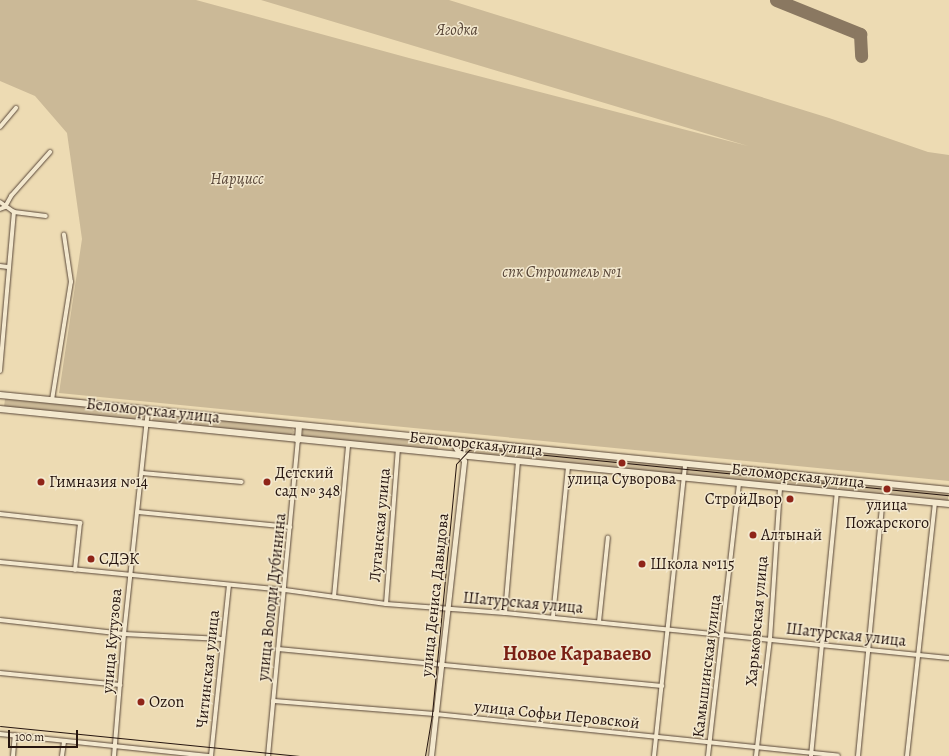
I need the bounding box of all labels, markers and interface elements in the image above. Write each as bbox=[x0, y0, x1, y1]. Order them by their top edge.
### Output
park label: Ягодка bbox=[436, 20, 478, 40]
park label: Нарцисс bbox=[210, 169, 264, 189]
park label: спк Строитель №1 bbox=[502, 262, 622, 282]
street label: Беломорская улица bbox=[85, 394, 221, 428]
street label: Беломорская улица bbox=[408, 427, 544, 461]
marker: улица Суворова bbox=[617, 458, 627, 468]
street label: Беломорская улица bbox=[730, 459, 866, 493]
place label: Детский сад № 348 bbox=[275, 463, 340, 501]
street label: Луганская улица bbox=[365, 467, 395, 583]
place label: улица Суворова bbox=[568, 469, 676, 489]
place label: Гимназия №14 bbox=[49, 472, 148, 492]
marker: Гимназия №14 bbox=[36, 477, 46, 487]
marker: Детский сад № 348 bbox=[262, 477, 272, 487]
marker: улица Пожарского bbox=[882, 484, 892, 494]
place label: СтройДвор bbox=[705, 489, 782, 509]
marker: СтройДвор bbox=[785, 494, 795, 504]
place label: улица Пожарского bbox=[845, 495, 929, 533]
street label: улица Володи Дубинина bbox=[254, 512, 290, 682]
street label: улица Дениса Давыдова bbox=[417, 512, 453, 678]
place label: Алтынай bbox=[761, 525, 822, 545]
marker: Алтынай bbox=[748, 530, 758, 540]
place label: СДЭК bbox=[99, 549, 139, 569]
marker: СДЭК bbox=[86, 554, 96, 564]
place label: Школа №115 bbox=[650, 554, 735, 574]
street label: Харьковская улица bbox=[742, 555, 772, 687]
marker: Школа №115 bbox=[637, 559, 647, 569]
street label: улица Кутузова bbox=[98, 588, 126, 694]
street label: Шатурская улица bbox=[462, 588, 584, 618]
street label: Камышинская улица bbox=[689, 593, 725, 739]
street label: Читинская улица bbox=[192, 609, 224, 729]
street label: Шатурская улица bbox=[785, 619, 907, 651]
district label: Новое Караваево bbox=[503, 641, 651, 665]
place label: Ozon bbox=[149, 692, 184, 712]
marker: Ozon bbox=[136, 697, 146, 707]
street label: улица Софьи Перовской bbox=[473, 697, 641, 733]
scale bar bbox=[10, 722, 80, 748]
text: 100 m bbox=[15, 729, 44, 745]

